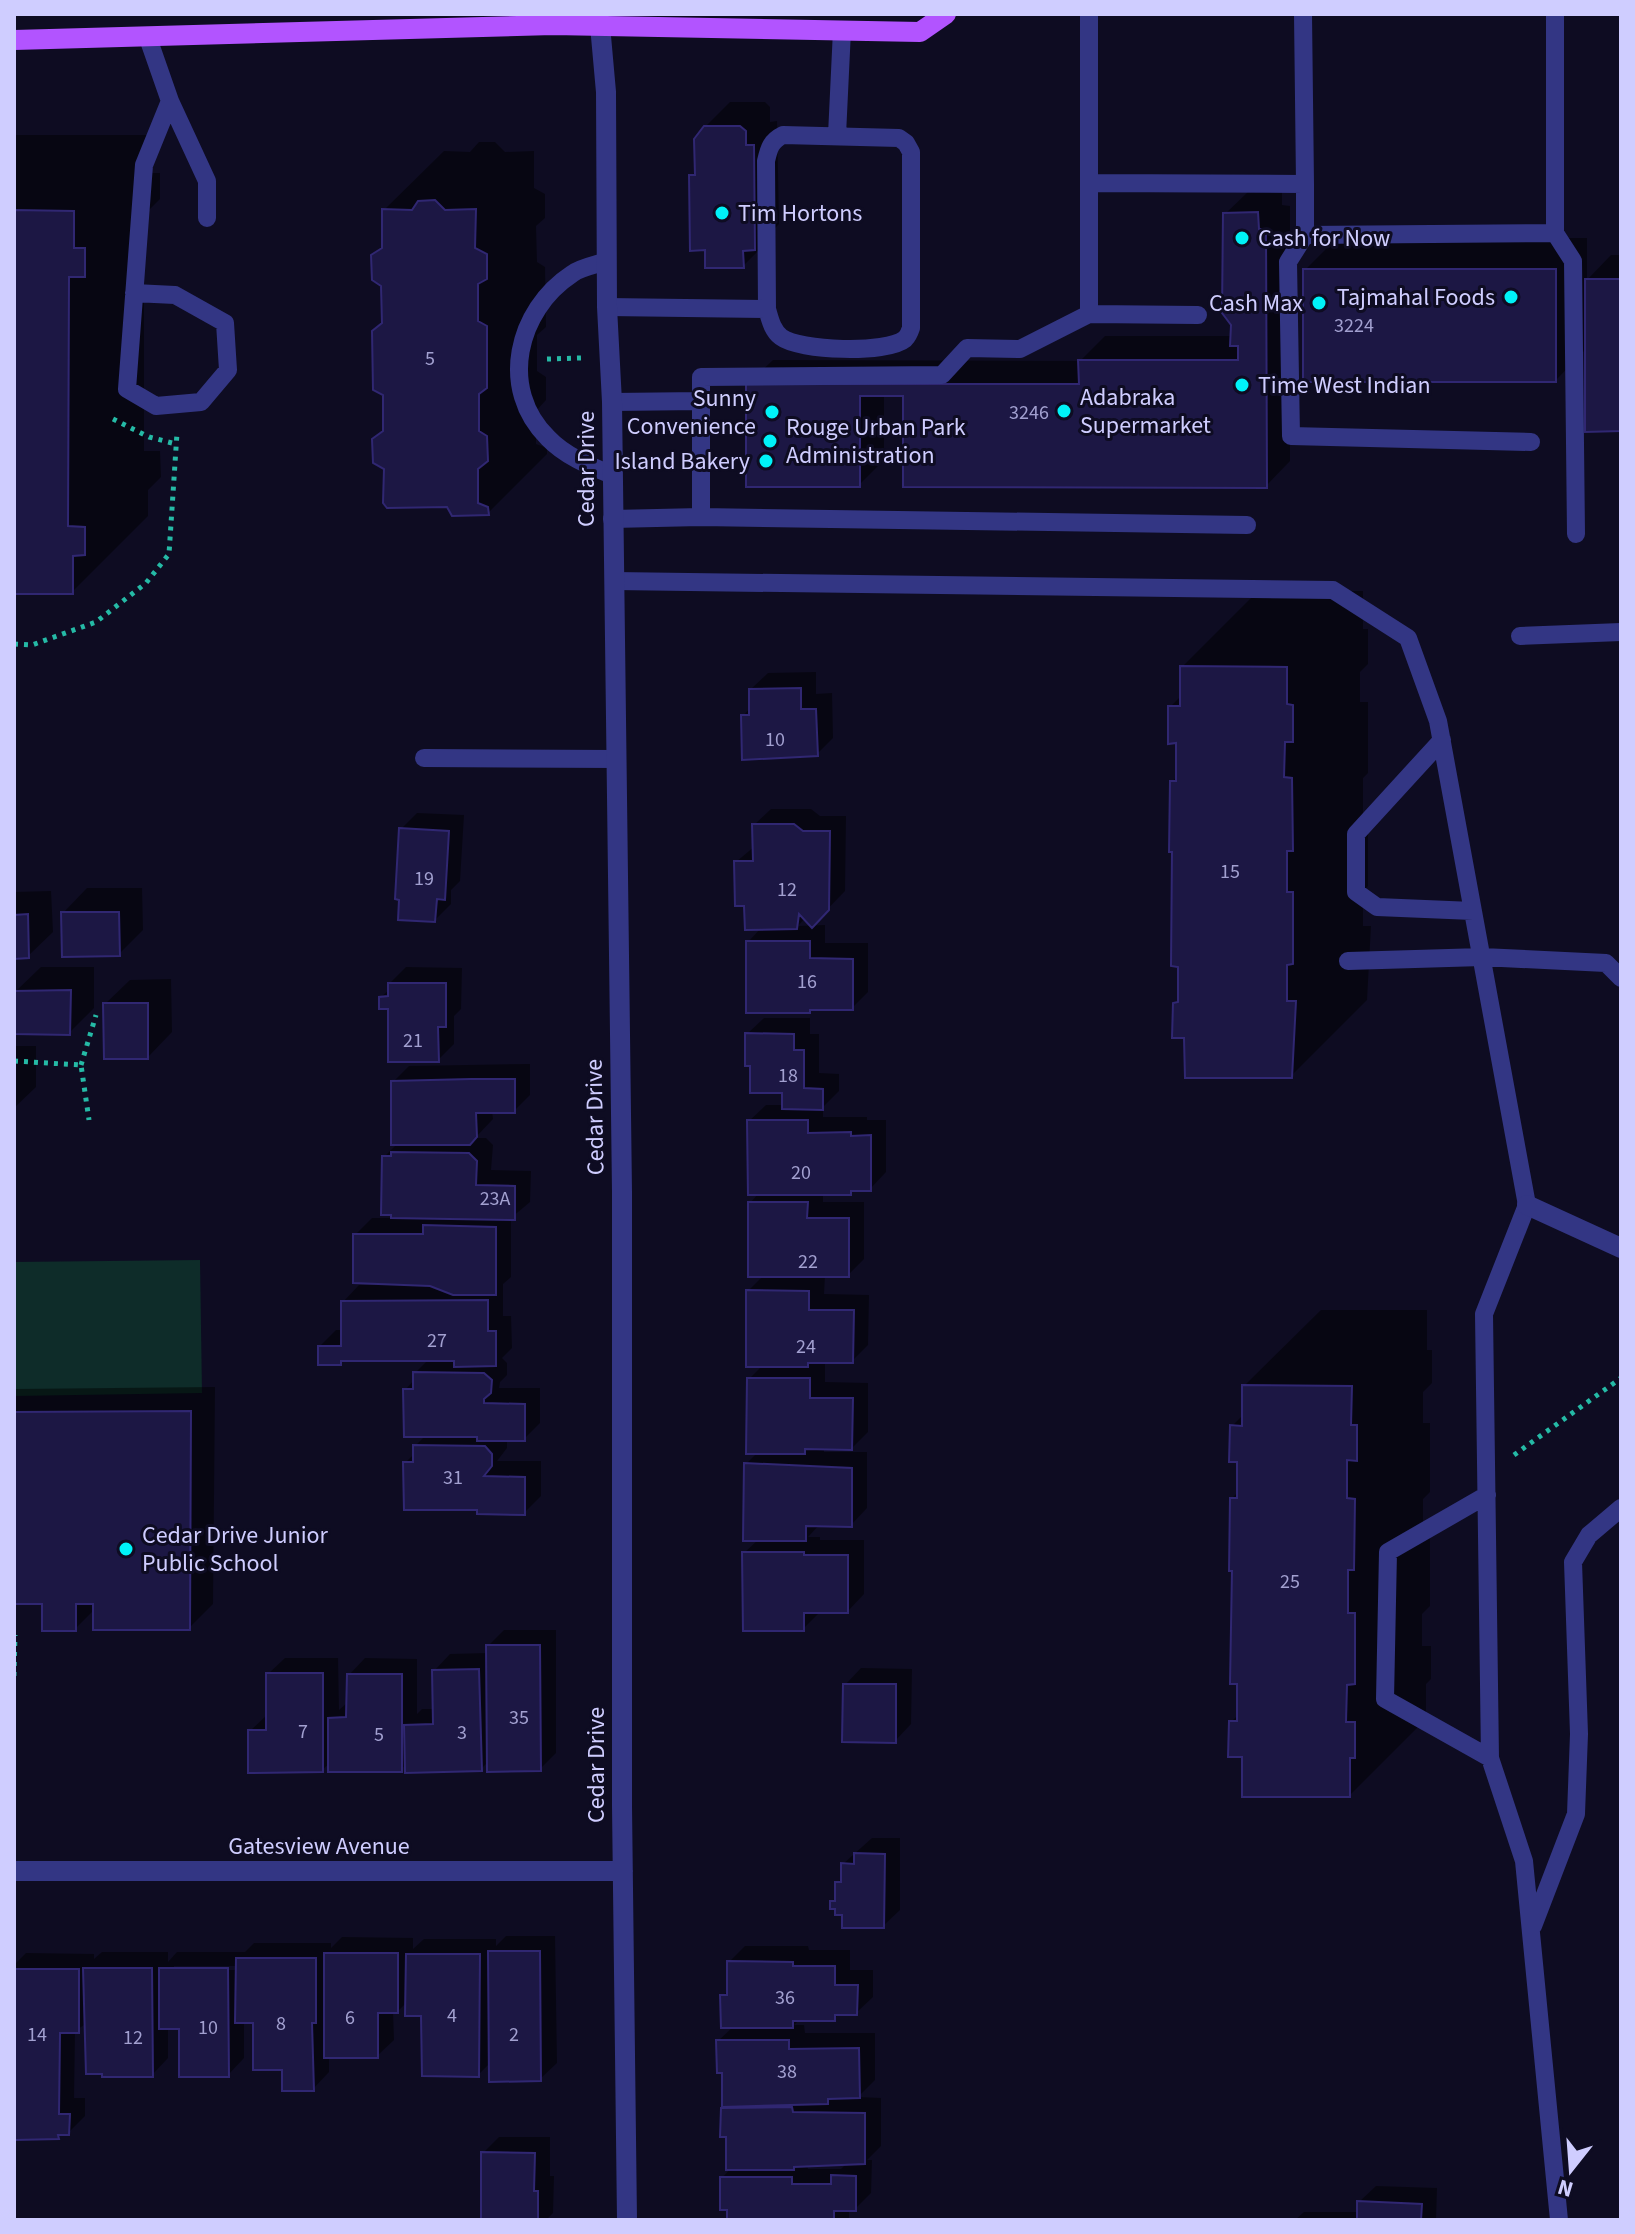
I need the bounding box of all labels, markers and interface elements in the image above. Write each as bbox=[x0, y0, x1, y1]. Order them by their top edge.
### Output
place label: Tim Hortons bbox=[738, 196, 862, 231]
marker: Tim Hortons bbox=[713, 204, 731, 222]
place label: Cash for Now bbox=[1258, 221, 1390, 256]
marker: Cash for Now bbox=[1233, 229, 1251, 247]
place label: Tajmahal Foods bbox=[1337, 280, 1495, 315]
place label: Cash Max bbox=[1209, 286, 1303, 321]
marker: Tajmahal Foods bbox=[1502, 288, 1520, 306]
marker: Cash Max bbox=[1310, 294, 1328, 312]
house number: 3224 bbox=[1334, 312, 1374, 340]
house number: 5 bbox=[425, 345, 435, 373]
place label: Time West Indian bbox=[1258, 368, 1431, 403]
marker: Time West Indian bbox=[1233, 376, 1251, 394]
place label: Adabraka Supermarket bbox=[1080, 380, 1211, 443]
place label: Sunny Convenience bbox=[627, 381, 756, 444]
house number: 3246 bbox=[1009, 399, 1049, 427]
marker: Adabraka Supermarket bbox=[1055, 402, 1073, 420]
marker: Sunny Convenience bbox=[763, 403, 781, 421]
place label: Rouge Urban Park Administration bbox=[786, 410, 966, 473]
street label: Cedar Drive bbox=[569, 411, 604, 527]
marker: Rouge Urban Park Administration bbox=[761, 432, 779, 450]
place label: Island Bakery bbox=[614, 444, 750, 479]
marker: Island Bakery bbox=[757, 452, 775, 470]
house number: 10 bbox=[765, 726, 785, 754]
house number: 15 bbox=[1220, 858, 1240, 886]
house number: 19 bbox=[414, 865, 434, 893]
house number: 12 bbox=[777, 876, 797, 904]
house number: 16 bbox=[797, 968, 817, 996]
house number: 21 bbox=[403, 1027, 423, 1055]
street label: Cedar Drive bbox=[576, 1059, 614, 1175]
house number: 18 bbox=[778, 1062, 798, 1090]
house number: 20 bbox=[791, 1159, 811, 1187]
house number: 23A bbox=[480, 1185, 511, 1213]
house number: 22 bbox=[798, 1248, 818, 1276]
house number: 27 bbox=[427, 1327, 447, 1355]
house number: 24 bbox=[796, 1333, 816, 1361]
house number: 31 bbox=[443, 1464, 463, 1492]
place label: Cedar Drive Junior Public School bbox=[142, 1518, 329, 1581]
marker: Cedar Drive Junior Public School bbox=[117, 1540, 135, 1558]
house number: 25 bbox=[1280, 1568, 1300, 1596]
house number: 35 bbox=[509, 1704, 529, 1732]
street label: Cedar Drive bbox=[579, 1707, 614, 1823]
house number: 7 bbox=[298, 1718, 308, 1746]
house number: 3 bbox=[457, 1719, 467, 1747]
house number: 5 bbox=[374, 1721, 384, 1749]
street label: Gatesview Avenue bbox=[228, 1829, 410, 1864]
house number: 36 bbox=[775, 1984, 795, 2012]
house number: 4 bbox=[447, 2002, 457, 2030]
house number: 6 bbox=[345, 2004, 355, 2032]
house number: 8 bbox=[276, 2010, 286, 2038]
house number: 10 bbox=[198, 2014, 218, 2042]
house number: 14 bbox=[27, 2021, 47, 2049]
house number: 2 bbox=[509, 2021, 519, 2049]
house number: 12 bbox=[123, 2024, 143, 2052]
house number: 38 bbox=[777, 2058, 797, 2086]
north arrow bbox=[1531, 2130, 1611, 2210]
text: N bbox=[1554, 2171, 1577, 2206]

